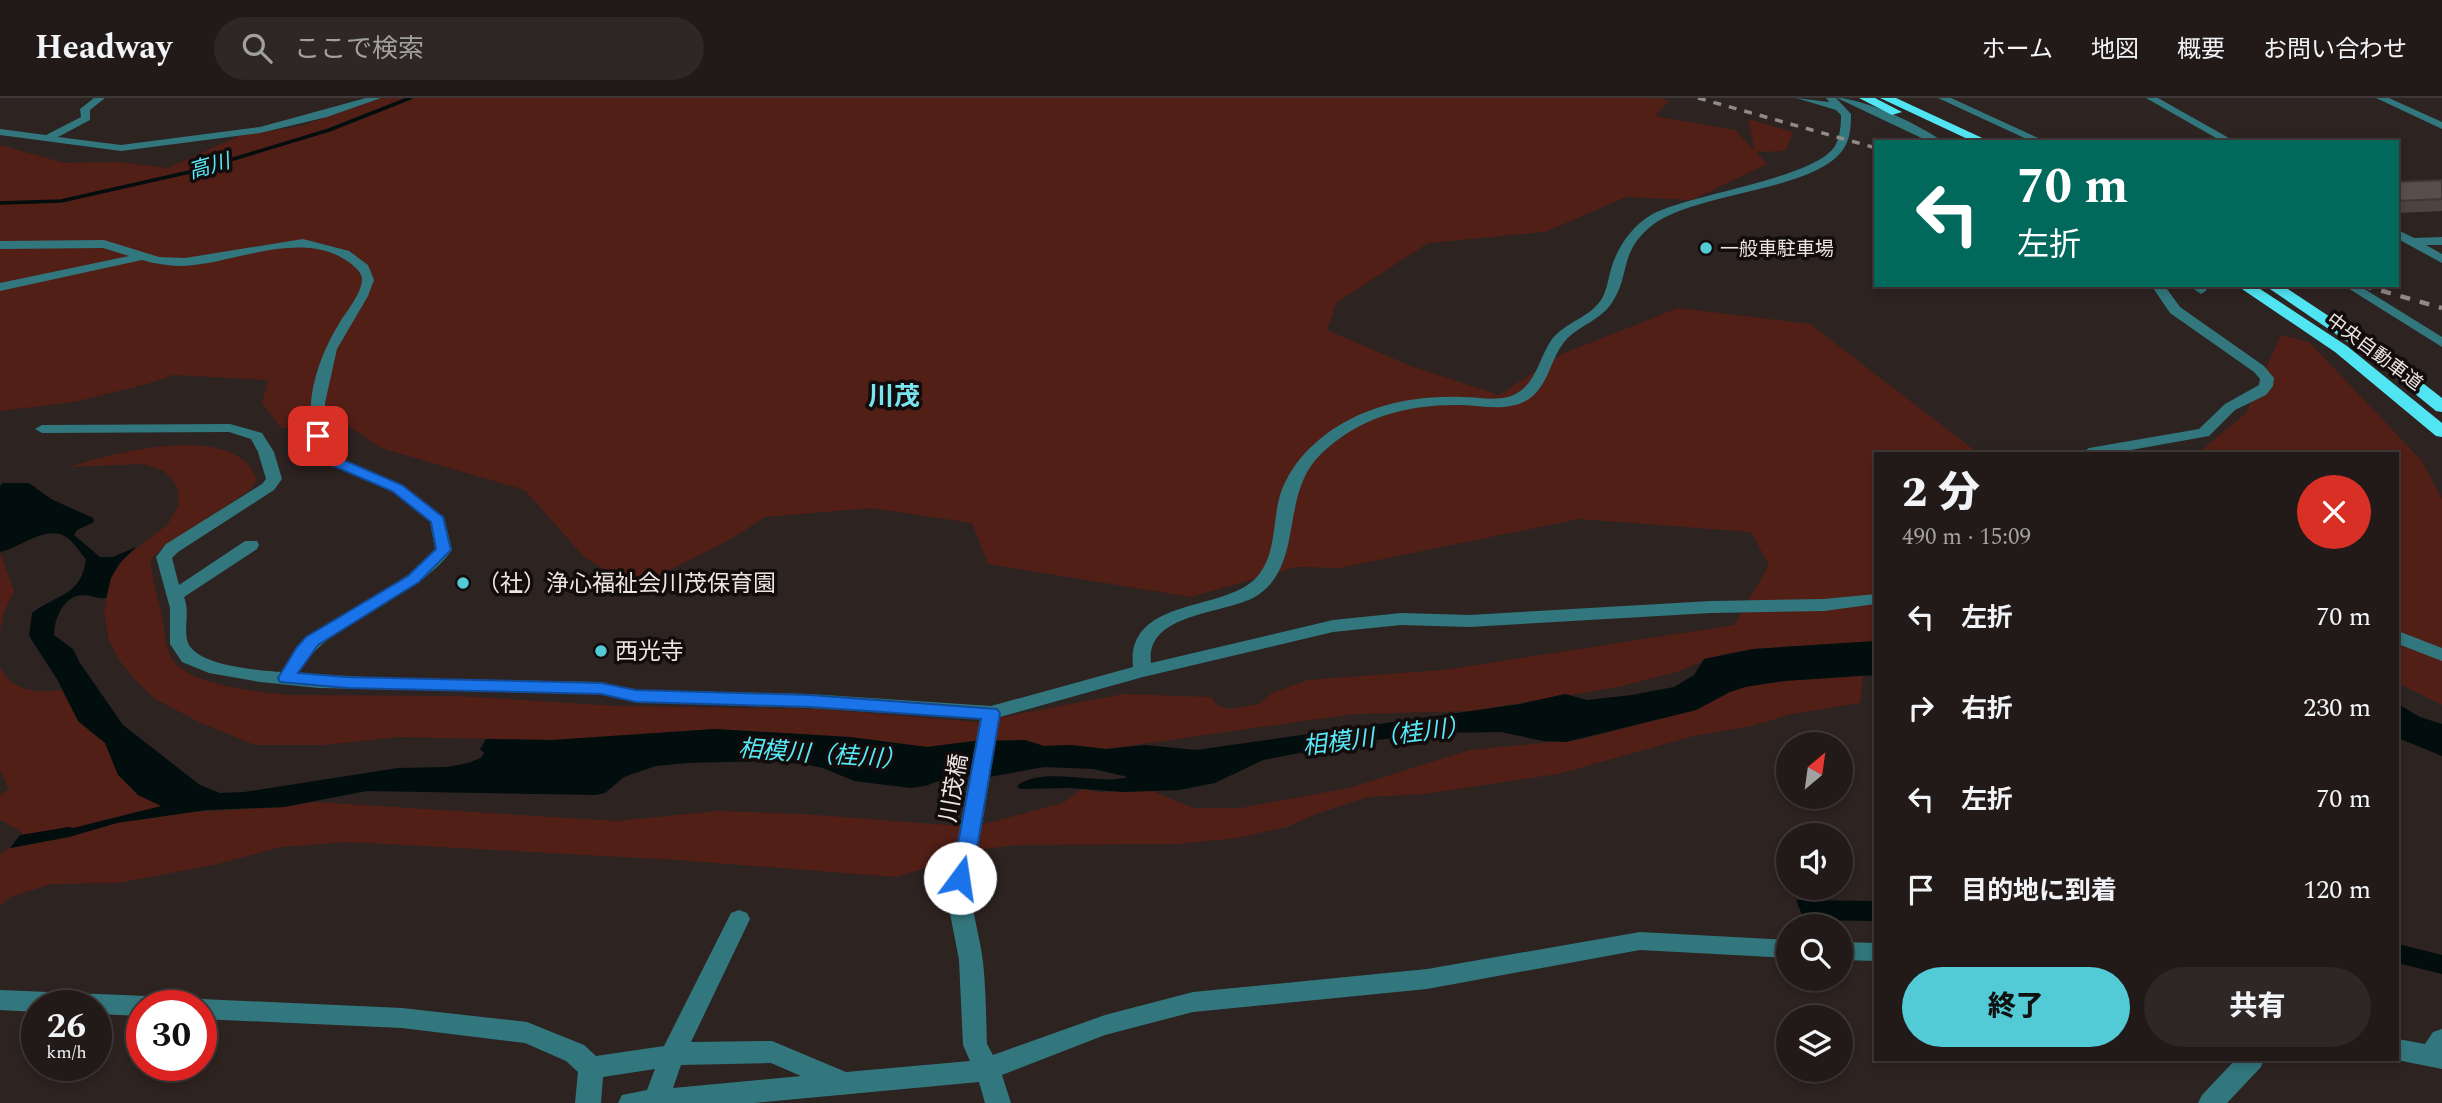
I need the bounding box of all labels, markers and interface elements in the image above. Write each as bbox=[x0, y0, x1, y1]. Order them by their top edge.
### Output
search box bbox=[214, 17, 704, 80]
text: Headway bbox=[35, 23, 172, 73]
icon: search bbox=[238, 29, 276, 67]
text: ここで検索 bbox=[294, 29, 424, 69]
text: ホーム bbox=[1982, 32, 2053, 68]
text: 地図 bbox=[2091, 32, 2139, 68]
text: 概要 bbox=[2177, 32, 2225, 68]
text: お問い合わせ bbox=[2263, 32, 2407, 68]
water label: 高川 bbox=[185, 145, 236, 188]
text: 70 m bbox=[2017, 150, 2128, 225]
icon: left bbox=[1902, 168, 1993, 259]
text: 左折 bbox=[2017, 221, 2081, 270]
place label: 一般車駐車場 bbox=[1720, 235, 1834, 264]
marker: 一般車駐車場 bbox=[1698, 240, 1714, 256]
street label: 中央自動車道 bbox=[2320, 306, 2428, 398]
district label: 川茂 bbox=[868, 377, 920, 417]
pin bbox=[288, 406, 348, 466]
icon: arrive bbox=[299, 417, 337, 455]
text: 2 分 bbox=[1902, 462, 1980, 525]
button: close bbox=[2297, 475, 2371, 549]
text: 490 m · 15:09 bbox=[1902, 520, 2031, 555]
place label: （社）浄心福祉会川茂保育園 bbox=[477, 567, 776, 602]
marker: （社）浄心福祉会川茂保育園 bbox=[455, 575, 471, 591]
text: 70 m bbox=[2316, 597, 2371, 637]
icon: left bbox=[1902, 598, 1940, 636]
text: 左折 bbox=[1961, 598, 2013, 638]
place label: 西光寺 bbox=[615, 635, 684, 670]
marker: 西光寺 bbox=[593, 643, 609, 659]
text: 230 m bbox=[2303, 688, 2371, 728]
icon: right bbox=[1902, 689, 1940, 727]
text: 右折 bbox=[1961, 689, 2013, 729]
water label: 相模川（桂川） bbox=[1301, 709, 1472, 765]
water label: 相模川（桂川） bbox=[737, 731, 907, 779]
north arrow bbox=[1776, 732, 1853, 808]
map controls bbox=[1776, 732, 1853, 1082]
street label: 川茂橋 bbox=[931, 751, 978, 825]
text: 70 m bbox=[2316, 779, 2371, 819]
icon: left bbox=[1902, 780, 1940, 818]
text: 左折 bbox=[1961, 780, 2013, 820]
button: sound bbox=[1776, 823, 1853, 900]
position arrow bbox=[923, 841, 997, 915]
text: 120 m bbox=[2303, 870, 2371, 910]
icon: arrive bbox=[1902, 871, 1940, 909]
text: 目的地に到着 bbox=[1961, 871, 2117, 911]
button: search bbox=[1776, 914, 1853, 991]
button: 終了 bbox=[1902, 967, 2130, 1047]
button: 共有 bbox=[2144, 967, 2371, 1047]
speed limit sign: 30 bbox=[126, 990, 217, 1081]
text: 26 bbox=[47, 1000, 86, 1053]
button: layers bbox=[1776, 1005, 1853, 1082]
text: km/h bbox=[46, 1039, 87, 1066]

